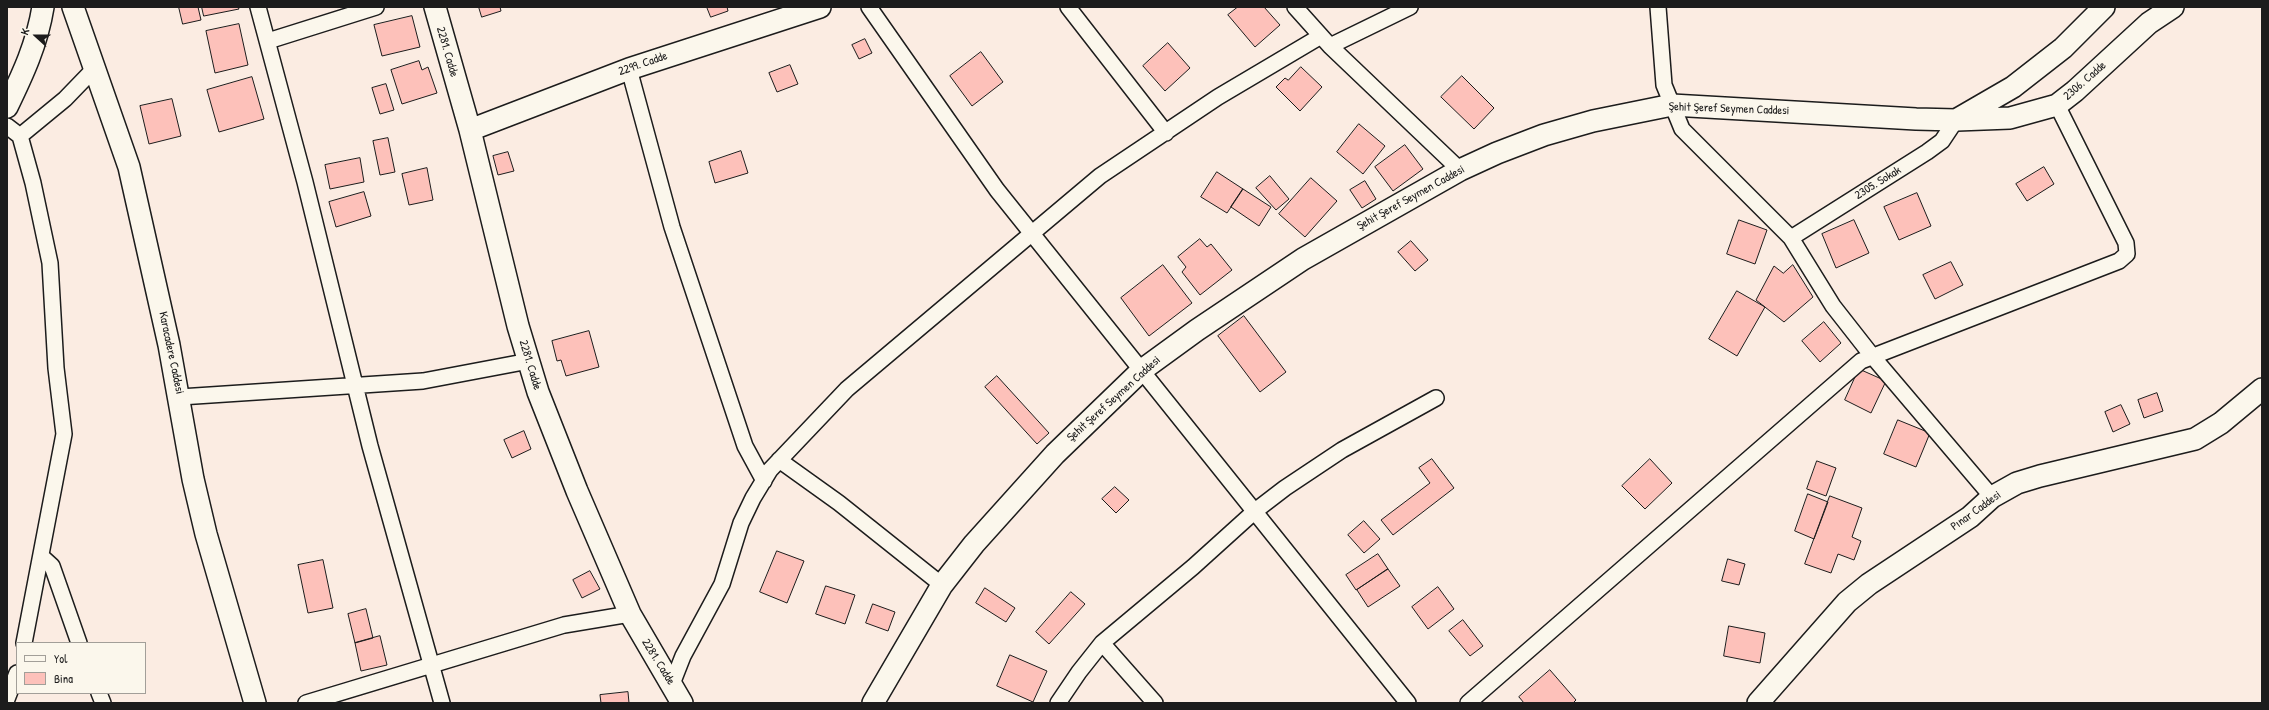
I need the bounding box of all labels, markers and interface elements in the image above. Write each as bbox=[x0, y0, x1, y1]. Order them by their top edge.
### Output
north arrow bbox=[16, 16, 56, 56]
street label: 2281. Cadde bbox=[433, 25, 461, 79]
text: K bbox=[17, 27, 32, 37]
street label: 2299. Cadde bbox=[617, 49, 669, 79]
street label: 2306. Cadde bbox=[2061, 59, 2109, 103]
street label: Şehit Şeref Seymen Caddesi bbox=[1668, 100, 1790, 118]
street label: Şehit Şeref Seymen Caddesi bbox=[1355, 162, 1467, 234]
street label: 2305. Sokak bbox=[1852, 163, 1904, 203]
street label: Karacadere Caddesi bbox=[155, 310, 187, 396]
street label: 2281. Cadde bbox=[516, 338, 544, 392]
street label: Şehit Şeref Seymen Caddesi bbox=[1064, 353, 1164, 445]
street label: Pınar Caddesi bbox=[1948, 488, 2004, 534]
street label: 2281. Cadde bbox=[638, 636, 678, 688]
legend bbox=[16, 642, 146, 694]
text: Yol bbox=[54, 650, 67, 667]
text: Bina bbox=[54, 670, 73, 687]

